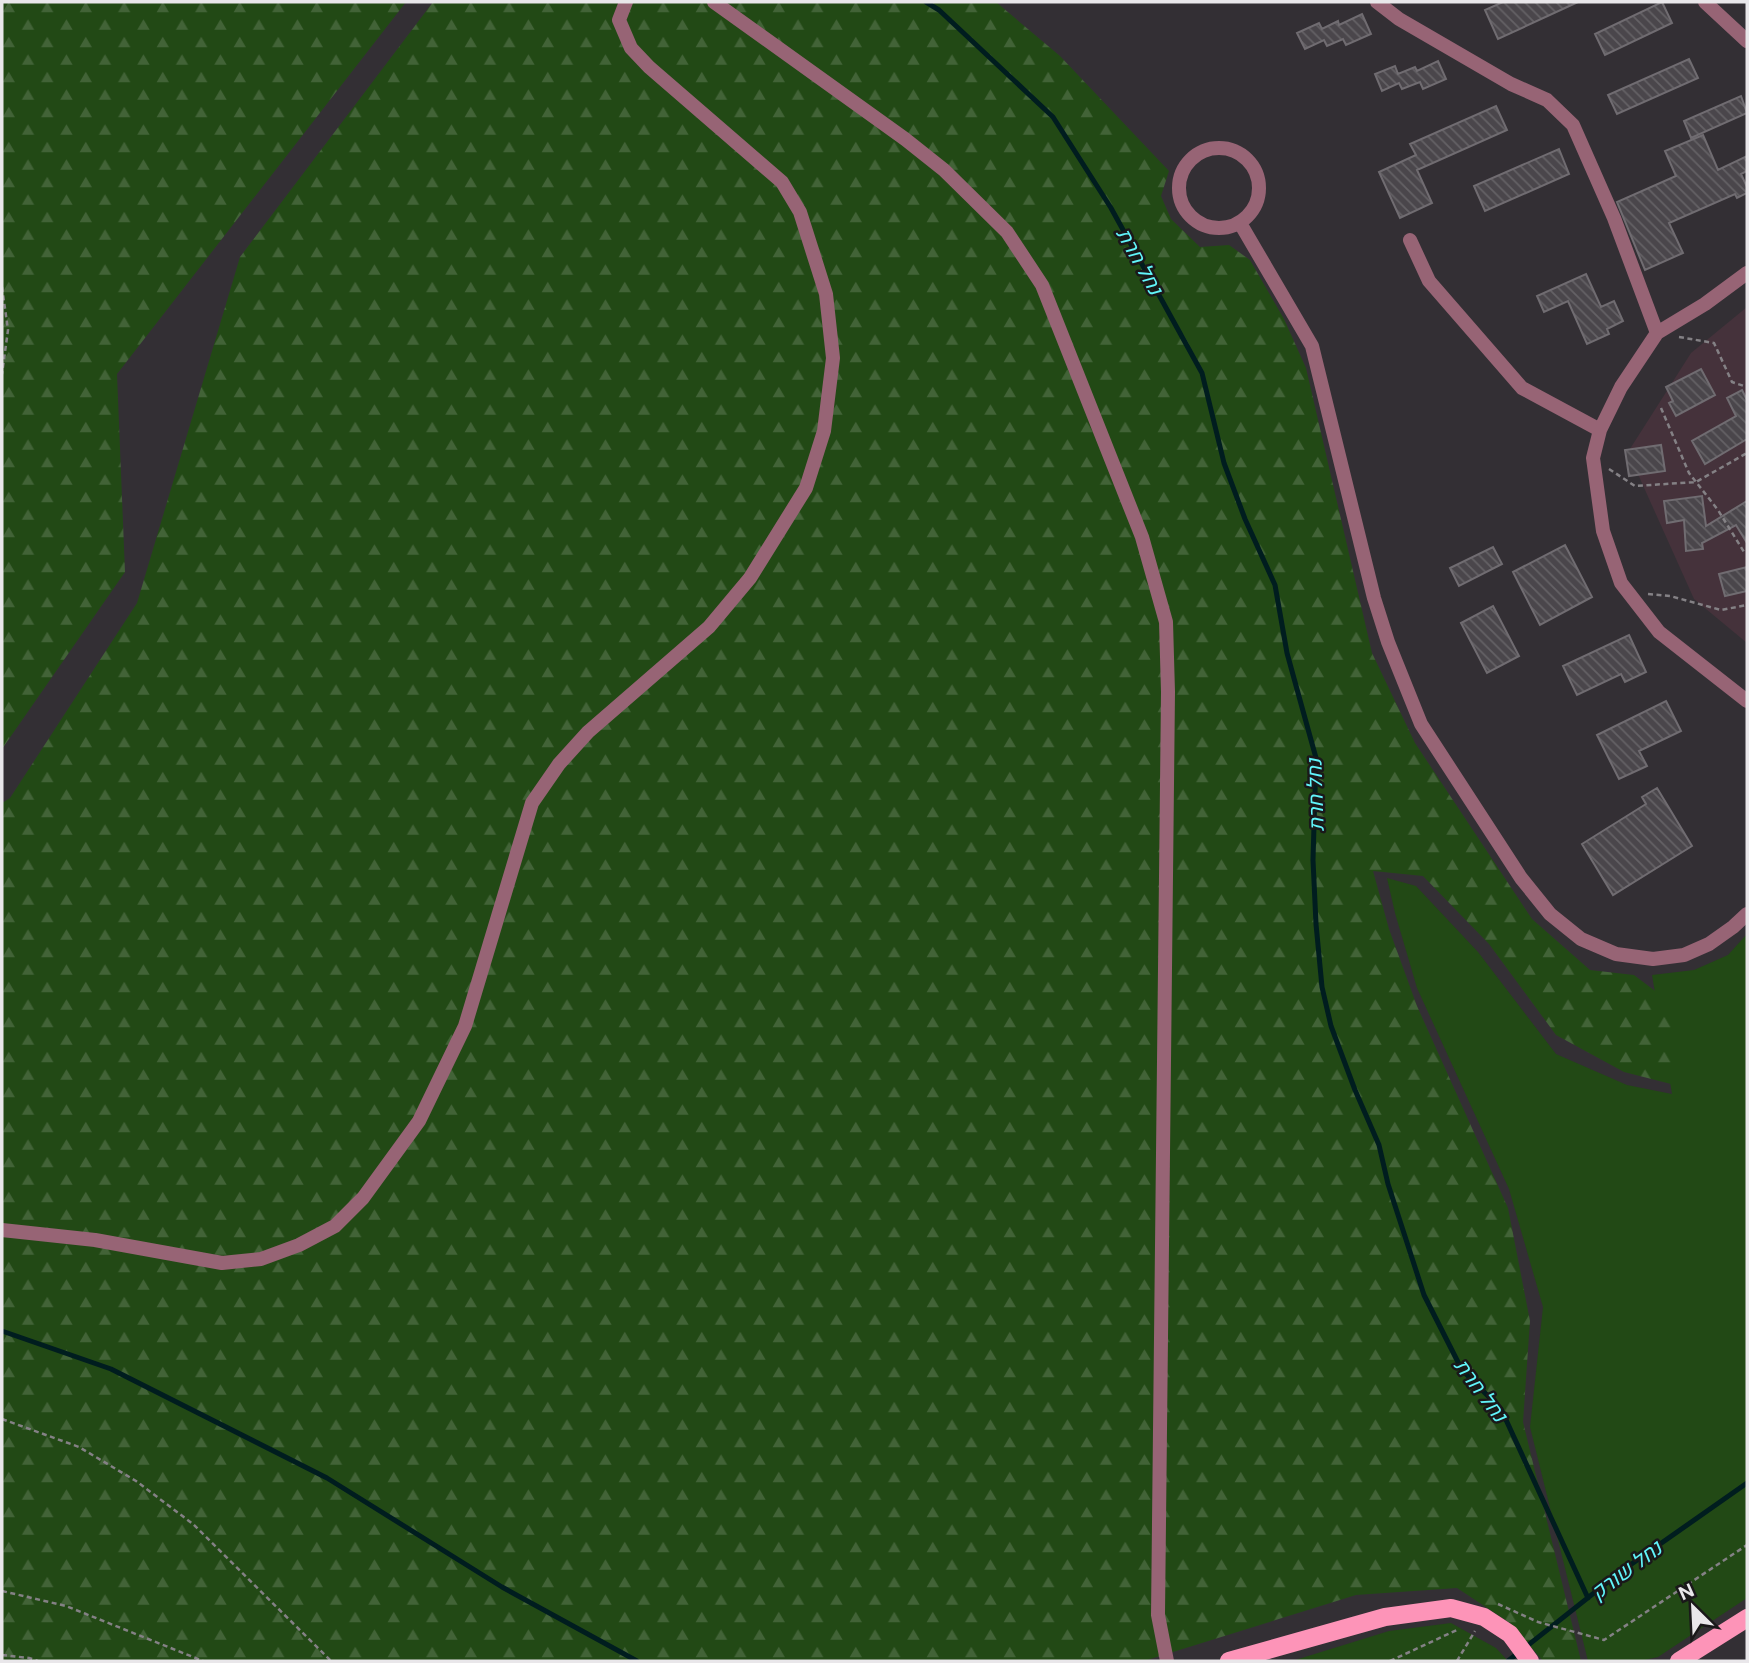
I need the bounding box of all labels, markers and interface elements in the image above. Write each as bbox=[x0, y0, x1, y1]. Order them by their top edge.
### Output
water label: נחל חרת bbox=[1111, 223, 1169, 300]
water label: נחל חרת bbox=[1301, 757, 1329, 832]
water label: נחל חרת bbox=[1449, 1354, 1514, 1428]
water label: נחל שורק bbox=[1586, 1534, 1668, 1605]
north arrow bbox=[1658, 1572, 1728, 1642]
text: N bbox=[1675, 1578, 1698, 1605]

